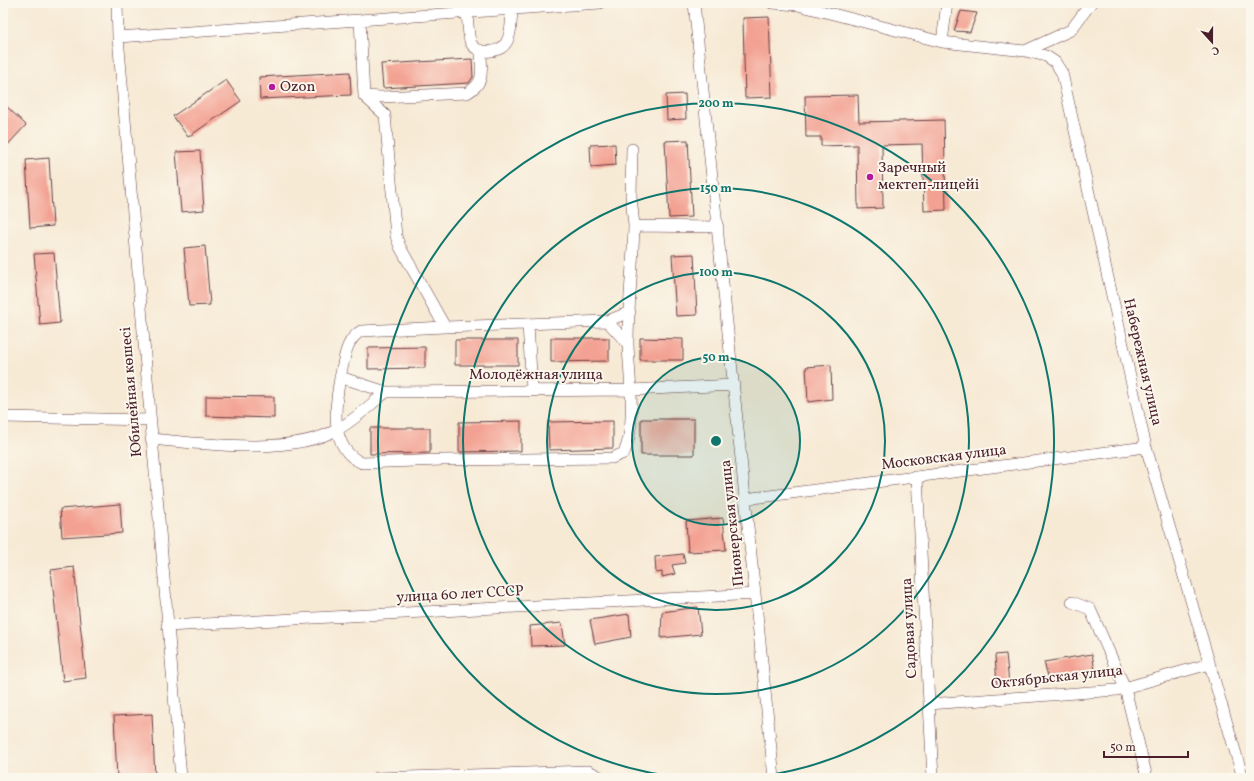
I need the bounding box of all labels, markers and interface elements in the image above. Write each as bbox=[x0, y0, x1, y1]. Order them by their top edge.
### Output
north arrow bbox=[1192, 22, 1232, 62]
text: С bbox=[1209, 42, 1221, 58]
place label: Ozon bbox=[280, 77, 315, 98]
marker: Ozon bbox=[267, 82, 277, 92]
text: 200 m bbox=[698, 96, 734, 112]
place label: Заречный мектеп-лицейі bbox=[878, 158, 979, 196]
marker: Заречный мектеп-лицейі bbox=[865, 172, 875, 182]
text: 150 m bbox=[700, 181, 732, 197]
text: 100 m bbox=[699, 265, 733, 281]
street label: Набережная улица bbox=[1117, 296, 1167, 428]
street label: Юбилейная көшесі bbox=[116, 326, 148, 458]
text: 50 m bbox=[702, 350, 730, 366]
street label: Молодёжная улица bbox=[469, 365, 603, 386]
centre of rings bbox=[709, 434, 723, 448]
street label: Московская улица bbox=[880, 440, 1008, 476]
street label: Пионерская улица bbox=[716, 459, 750, 587]
street label: Садовая улица bbox=[897, 577, 923, 679]
street label: улица 60 лет СССР bbox=[396, 581, 525, 609]
street label: Октябрьская улица bbox=[990, 661, 1124, 695]
scale bar bbox=[1104, 733, 1188, 759]
text: 50 m bbox=[1110, 740, 1136, 756]

